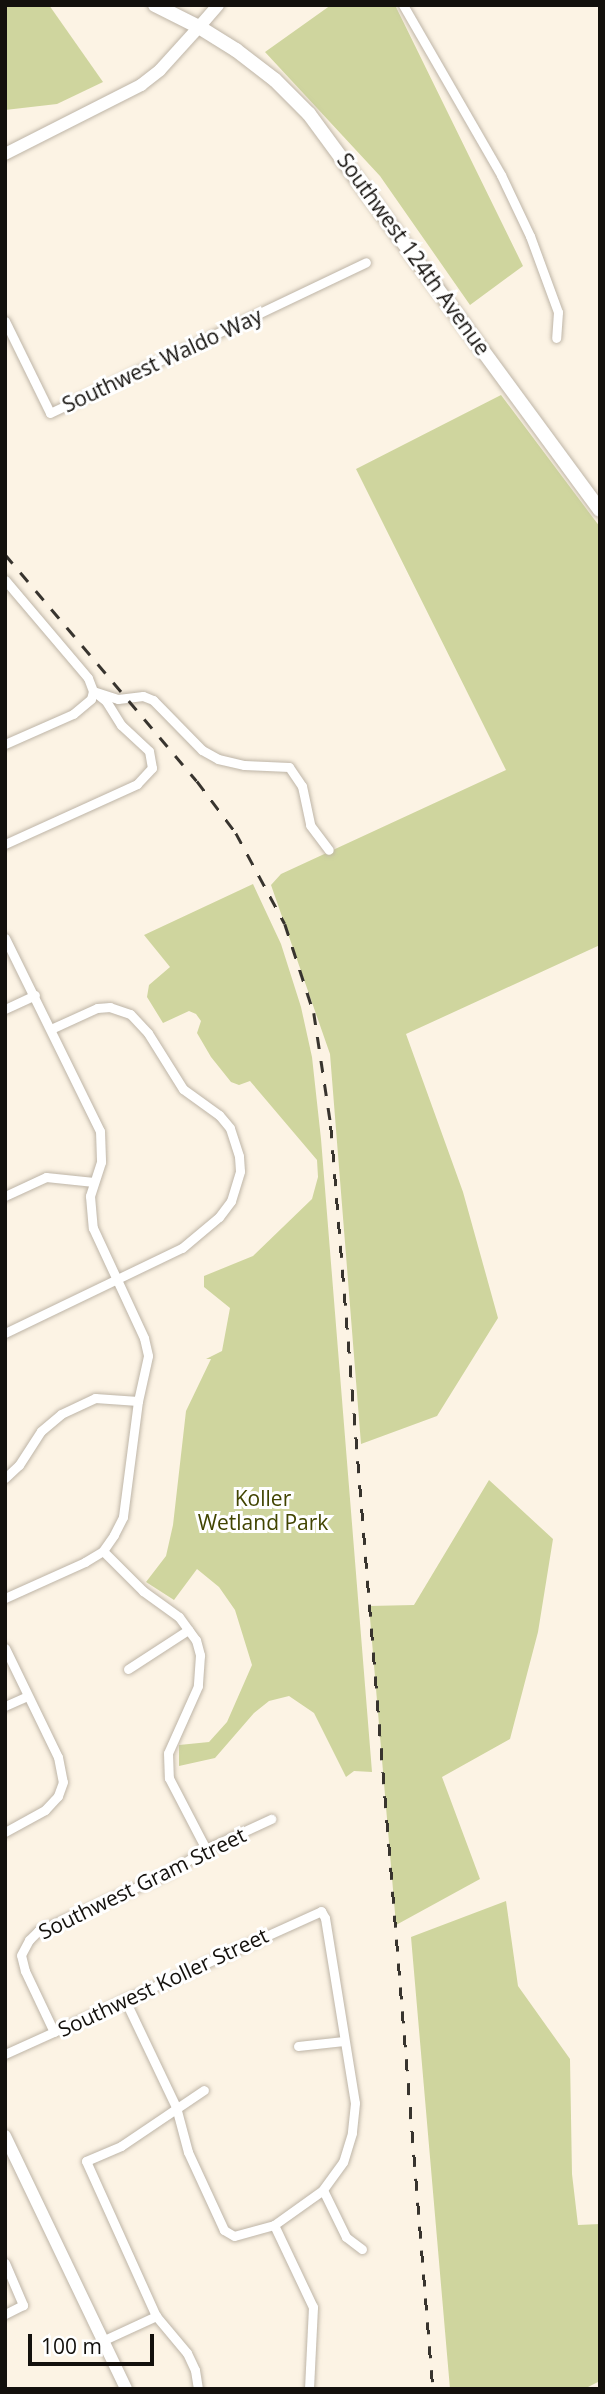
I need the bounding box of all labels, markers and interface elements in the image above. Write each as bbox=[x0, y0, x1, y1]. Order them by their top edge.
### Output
street label: Southwest 124th Avenue bbox=[332, 148, 496, 360]
street label: Southwest Waldo Way bbox=[58, 303, 266, 417]
park label: Koller Wetland Park bbox=[198, 1485, 328, 1535]
street label: Southwest Gram Street bbox=[34, 1822, 250, 1944]
street label: Southwest Koller Street bbox=[54, 1922, 272, 2042]
scale bar bbox=[32, 2320, 158, 2364]
text: 100 m bbox=[41, 2332, 102, 2360]

